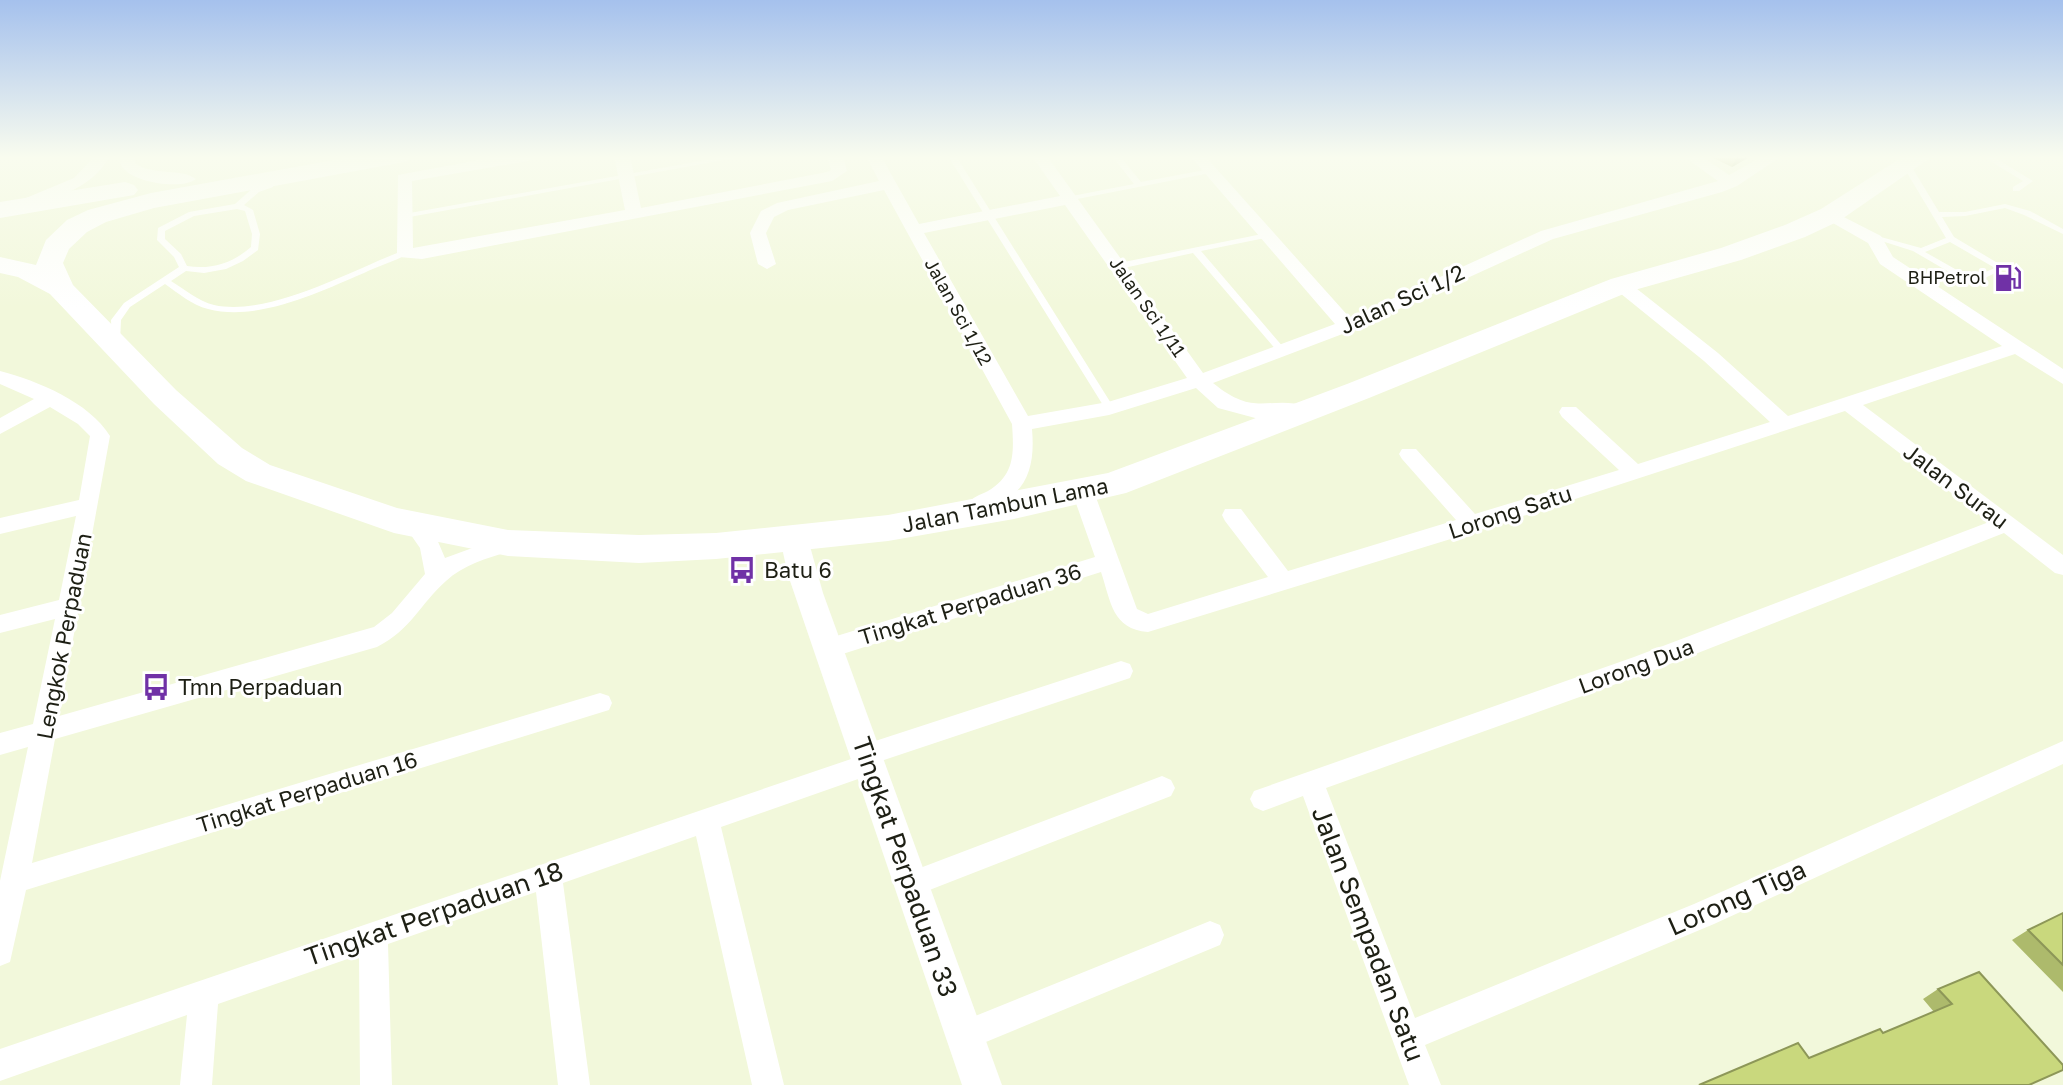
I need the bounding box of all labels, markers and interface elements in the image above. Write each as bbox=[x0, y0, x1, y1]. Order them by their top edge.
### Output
street label: Jalan Sci 1/11 bbox=[1105, 252, 1191, 361]
street label: Jalan Sci 1/12 bbox=[920, 254, 997, 369]
street label: Jalan Sci 1/2 bbox=[1335, 258, 1468, 339]
fuel station icon: BHPetrol bbox=[1993, 263, 2023, 293]
place label: BHPetrol bbox=[1908, 266, 1986, 288]
street label: Jalan Surau bbox=[1898, 437, 2014, 534]
street label: Jalan Tambun Lama bbox=[899, 471, 1110, 538]
street label: Lorong Satu bbox=[1445, 479, 1575, 544]
street label: Lengkok Perpaduan bbox=[30, 530, 97, 741]
bus stop icon: Batu 6 bbox=[727, 555, 757, 585]
place label: Batu 6 bbox=[764, 556, 832, 583]
street label: Tingkat Perpaduan 36 bbox=[855, 557, 1084, 650]
street label: Lorong Dua bbox=[1574, 632, 1697, 699]
bus stop icon: Tmn Perpaduan bbox=[141, 672, 171, 702]
place label: Tmn Perpaduan bbox=[178, 673, 342, 700]
street label: Tingkat Perpaduan 33 bbox=[846, 733, 965, 1001]
street label: Tingkat Perpaduan 16 bbox=[193, 745, 420, 838]
street label: Jalan Sempadan Satu bbox=[1306, 802, 1431, 1066]
street label: Lorong Tiga bbox=[1663, 853, 1811, 942]
street label: Tingkat Perpaduan 18 bbox=[301, 855, 567, 972]

